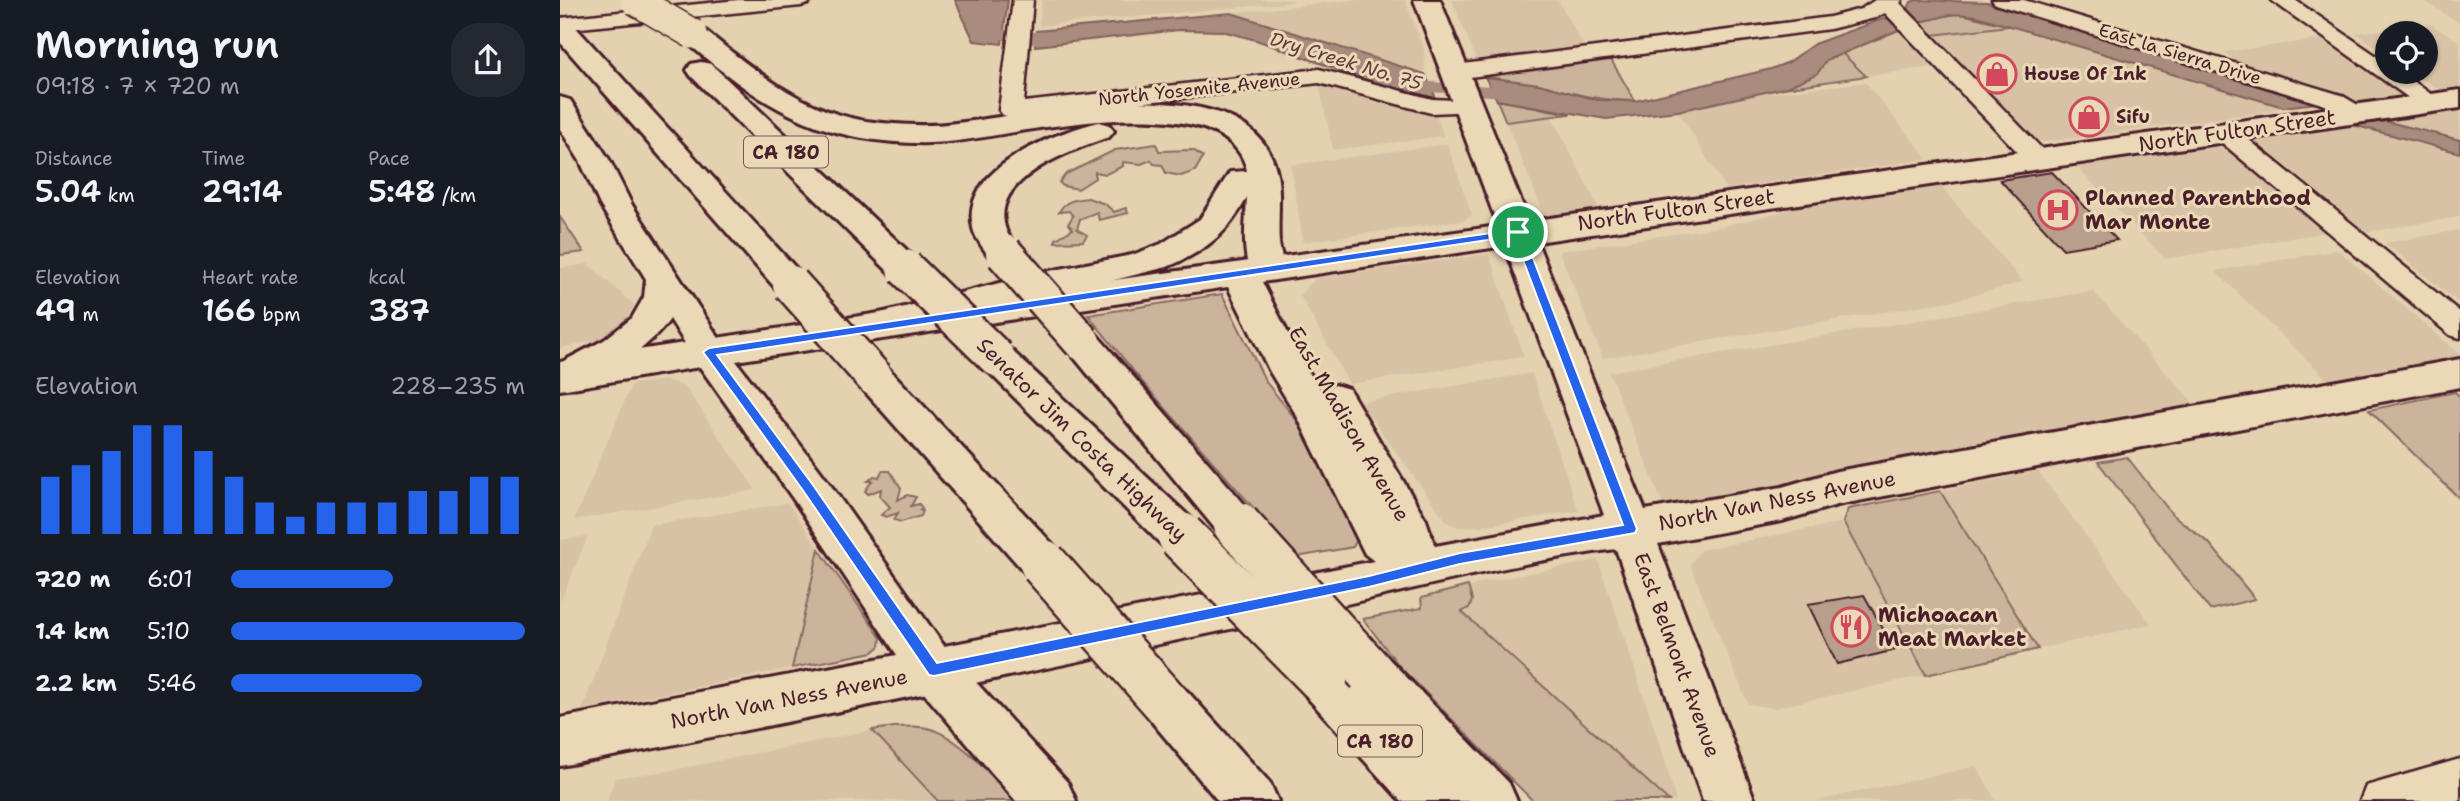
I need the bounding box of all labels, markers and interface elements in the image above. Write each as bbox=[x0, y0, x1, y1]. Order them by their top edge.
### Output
street label: East la Sierra Drive bbox=[2096, 18, 2264, 90]
text: Morning run bbox=[35, 19, 279, 70]
map controls bbox=[2375, 21, 2438, 84]
button: locate bbox=[2375, 21, 2438, 84]
button: share bbox=[451, 23, 525, 97]
water label: Dry Creek No. 75 bbox=[1267, 26, 1425, 96]
shop icon: House Of Ink bbox=[1976, 53, 2018, 95]
place label: House Of Ink bbox=[2024, 62, 2147, 86]
street label: North Yosemite Avenue bbox=[1097, 66, 1301, 112]
text: 09:18 · 7 × 720 m bbox=[35, 71, 239, 101]
shop icon: Sifu bbox=[2068, 96, 2110, 138]
street label: North Fulton Street bbox=[2137, 103, 2337, 159]
place label: Sifu bbox=[2116, 105, 2150, 129]
road number: CA 180 bbox=[744, 136, 828, 168]
text: Distance bbox=[35, 146, 113, 171]
text: Time bbox=[202, 146, 245, 171]
text: Pace bbox=[368, 146, 410, 171]
text: 5.04 bbox=[35, 171, 101, 212]
text: 29:14 bbox=[202, 171, 282, 212]
text: 5:48 bbox=[368, 171, 436, 212]
street label: North Fulton Street bbox=[1576, 182, 1776, 238]
text: km bbox=[101, 183, 135, 208]
text: /km bbox=[436, 183, 476, 208]
place label: Planned Parenthood Mar Monte bbox=[2085, 184, 2311, 236]
hospital icon: Planned Parenthood Mar Monte bbox=[2037, 189, 2079, 231]
pin bbox=[1488, 202, 1548, 262]
icon: arrive bbox=[1499, 213, 1537, 251]
text: Elevation bbox=[35, 265, 120, 290]
text: Heart rate bbox=[202, 265, 298, 290]
text: kcal bbox=[368, 265, 405, 290]
text: 49 bbox=[35, 290, 76, 331]
text: 166 bbox=[202, 290, 256, 331]
text: 387 bbox=[368, 290, 430, 331]
text: m bbox=[76, 302, 99, 327]
text: bpm bbox=[256, 302, 301, 327]
street label: East Madison Avenue bbox=[1282, 321, 1416, 527]
street label: Senator Jim Costa Highway bbox=[971, 332, 1193, 548]
text: Elevation bbox=[35, 371, 138, 401]
text: 228–235 m bbox=[390, 371, 525, 401]
street label: North Van Ness Avenue bbox=[1656, 464, 1898, 538]
street label: East Belmont Avenue bbox=[1627, 549, 1727, 761]
text: 720 m bbox=[35, 564, 111, 594]
text: 6:01 bbox=[147, 564, 193, 594]
place label: Michoacan Meat Market bbox=[1878, 601, 2026, 653]
restaurant icon: Michoacan Meat Market bbox=[1830, 606, 1872, 648]
text: 1.4 km bbox=[35, 616, 109, 646]
text: 5:10 bbox=[147, 616, 190, 646]
street label: North Van Ness Avenue bbox=[668, 662, 910, 736]
text: 2.2 km bbox=[35, 668, 117, 698]
text: 5:46 bbox=[147, 668, 197, 698]
road number: CA 180 bbox=[1338, 726, 1422, 756]

